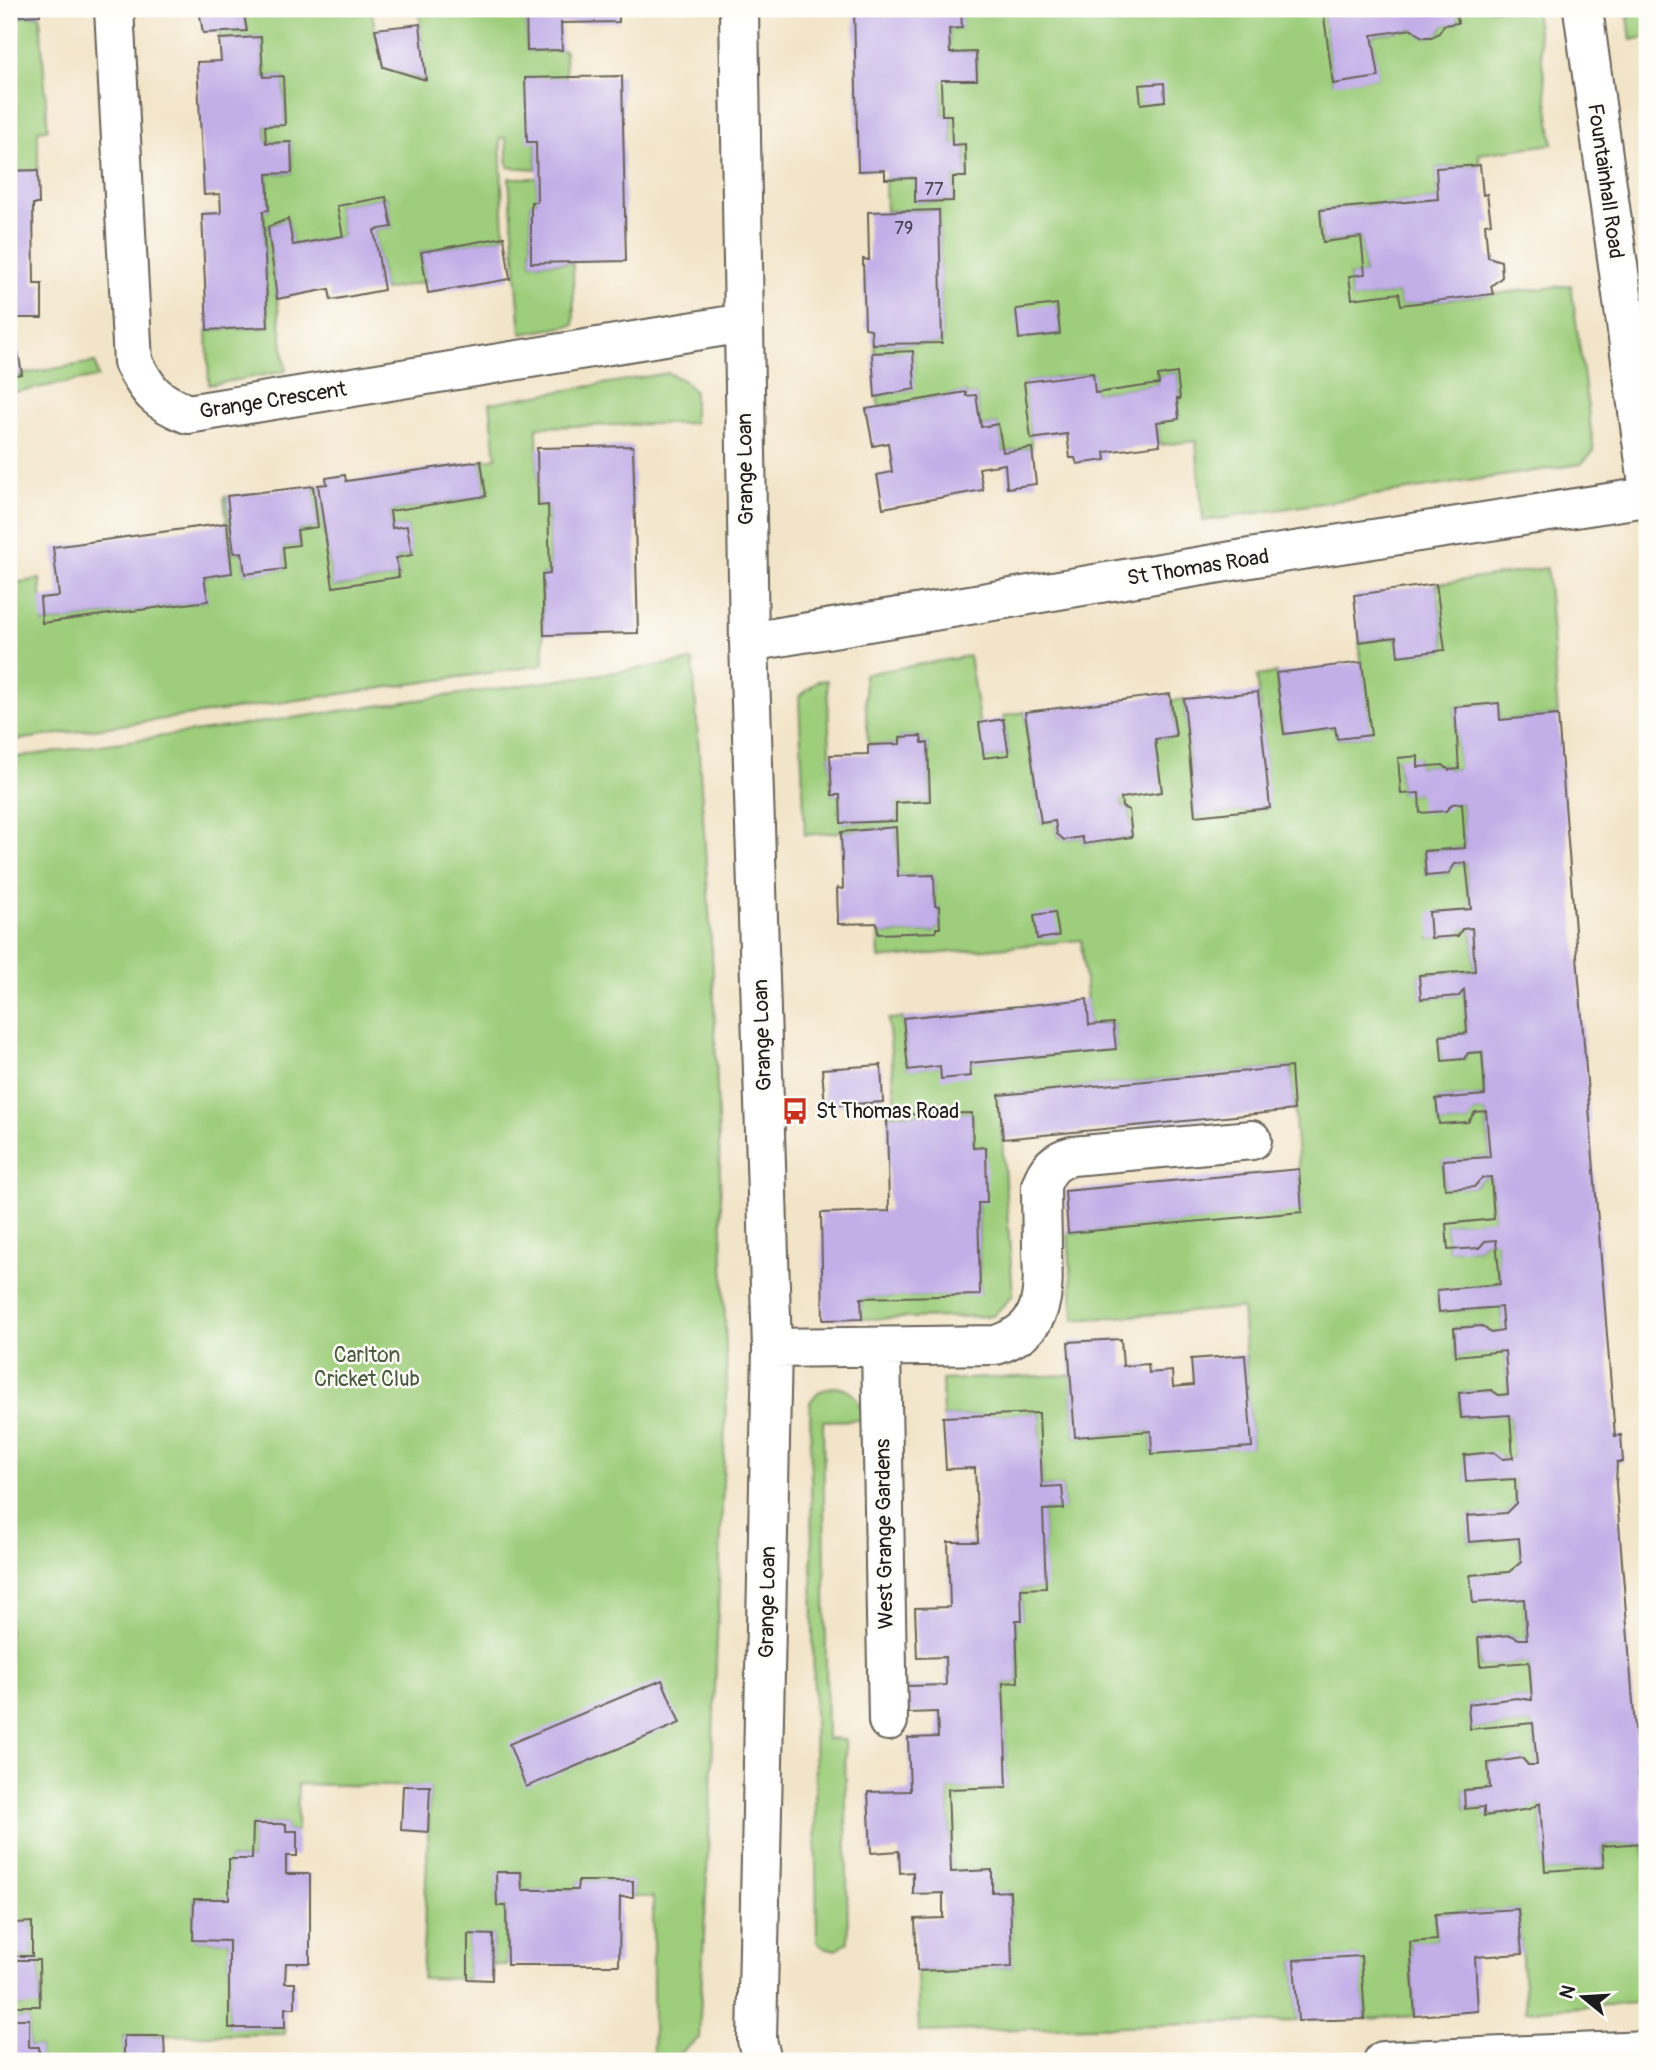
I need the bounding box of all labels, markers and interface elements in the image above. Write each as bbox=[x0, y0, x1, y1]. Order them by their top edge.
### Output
street label: Fountainhall Road bbox=[1581, 102, 1630, 260]
house number: 77 bbox=[924, 178, 944, 201]
house number: 79 bbox=[895, 217, 913, 240]
street label: Grange Crescent bbox=[198, 375, 349, 425]
street label: Grange Loan bbox=[731, 413, 760, 525]
street label: St Thomas Road bbox=[1125, 543, 1271, 592]
street label: Grange Loan bbox=[747, 979, 778, 1091]
bus stop icon: St Thomas Road bbox=[780, 1096, 810, 1126]
place label: St Thomas Road bbox=[816, 1098, 959, 1125]
park label: Carlton Cricket Club bbox=[314, 1342, 420, 1393]
street label: West Grange Gardens bbox=[869, 1438, 900, 1630]
street label: Grange Loan bbox=[753, 1546, 782, 1658]
north arrow bbox=[1548, 1962, 1618, 2032]
text: N bbox=[1554, 1982, 1581, 2002]

